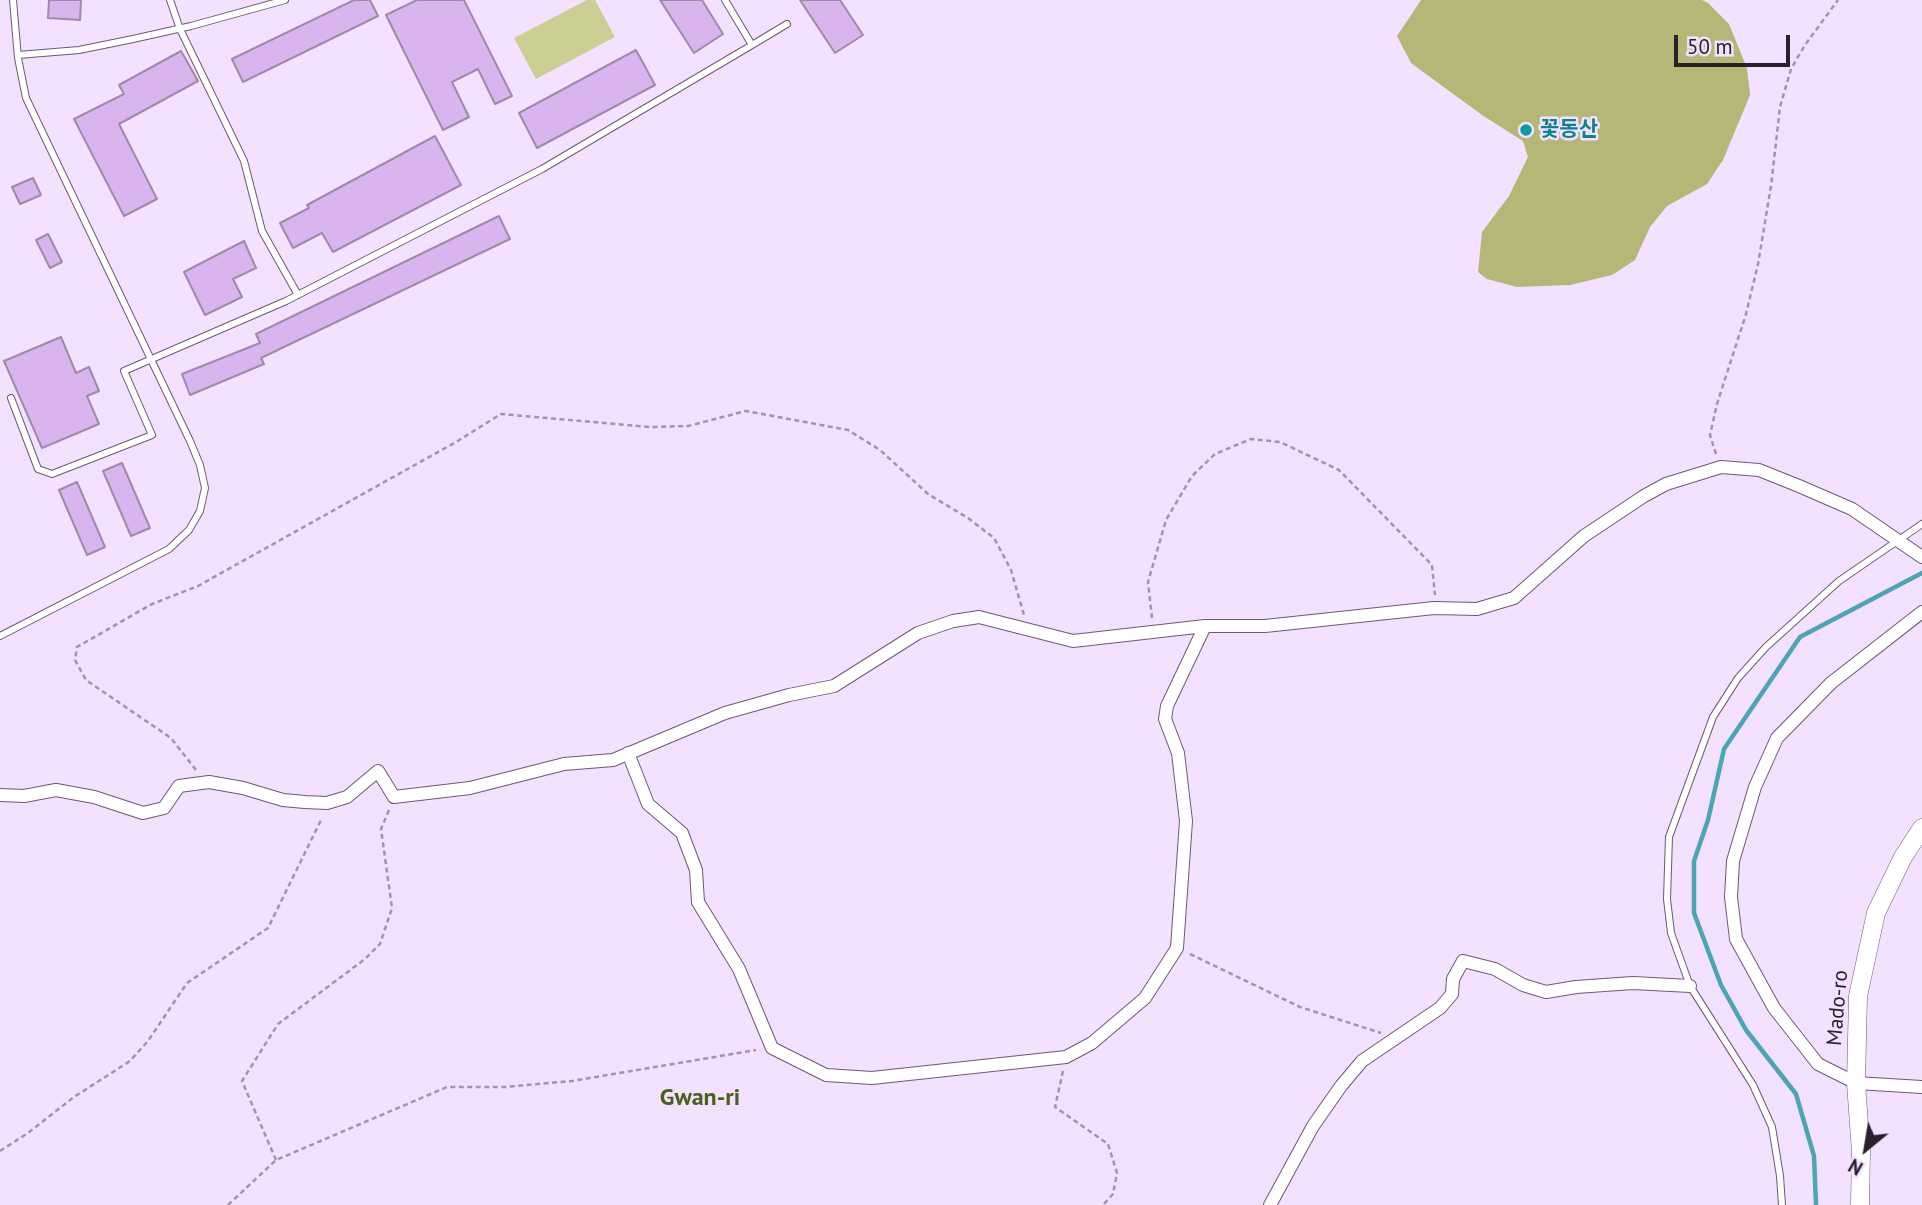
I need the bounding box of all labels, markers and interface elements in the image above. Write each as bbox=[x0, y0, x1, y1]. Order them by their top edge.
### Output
scale bar bbox=[1677, 21, 1792, 65]
text: 50 m bbox=[1687, 33, 1733, 60]
place label: 꽃동산 bbox=[1540, 117, 1598, 143]
marker: 꽃동산 bbox=[1518, 122, 1534, 138]
street label: Mado-ro bbox=[1822, 969, 1854, 1047]
district label: Gwan-ri bbox=[660, 1084, 740, 1112]
north arrow bbox=[1831, 1114, 1901, 1184]
text: N bbox=[1844, 1154, 1867, 1181]

